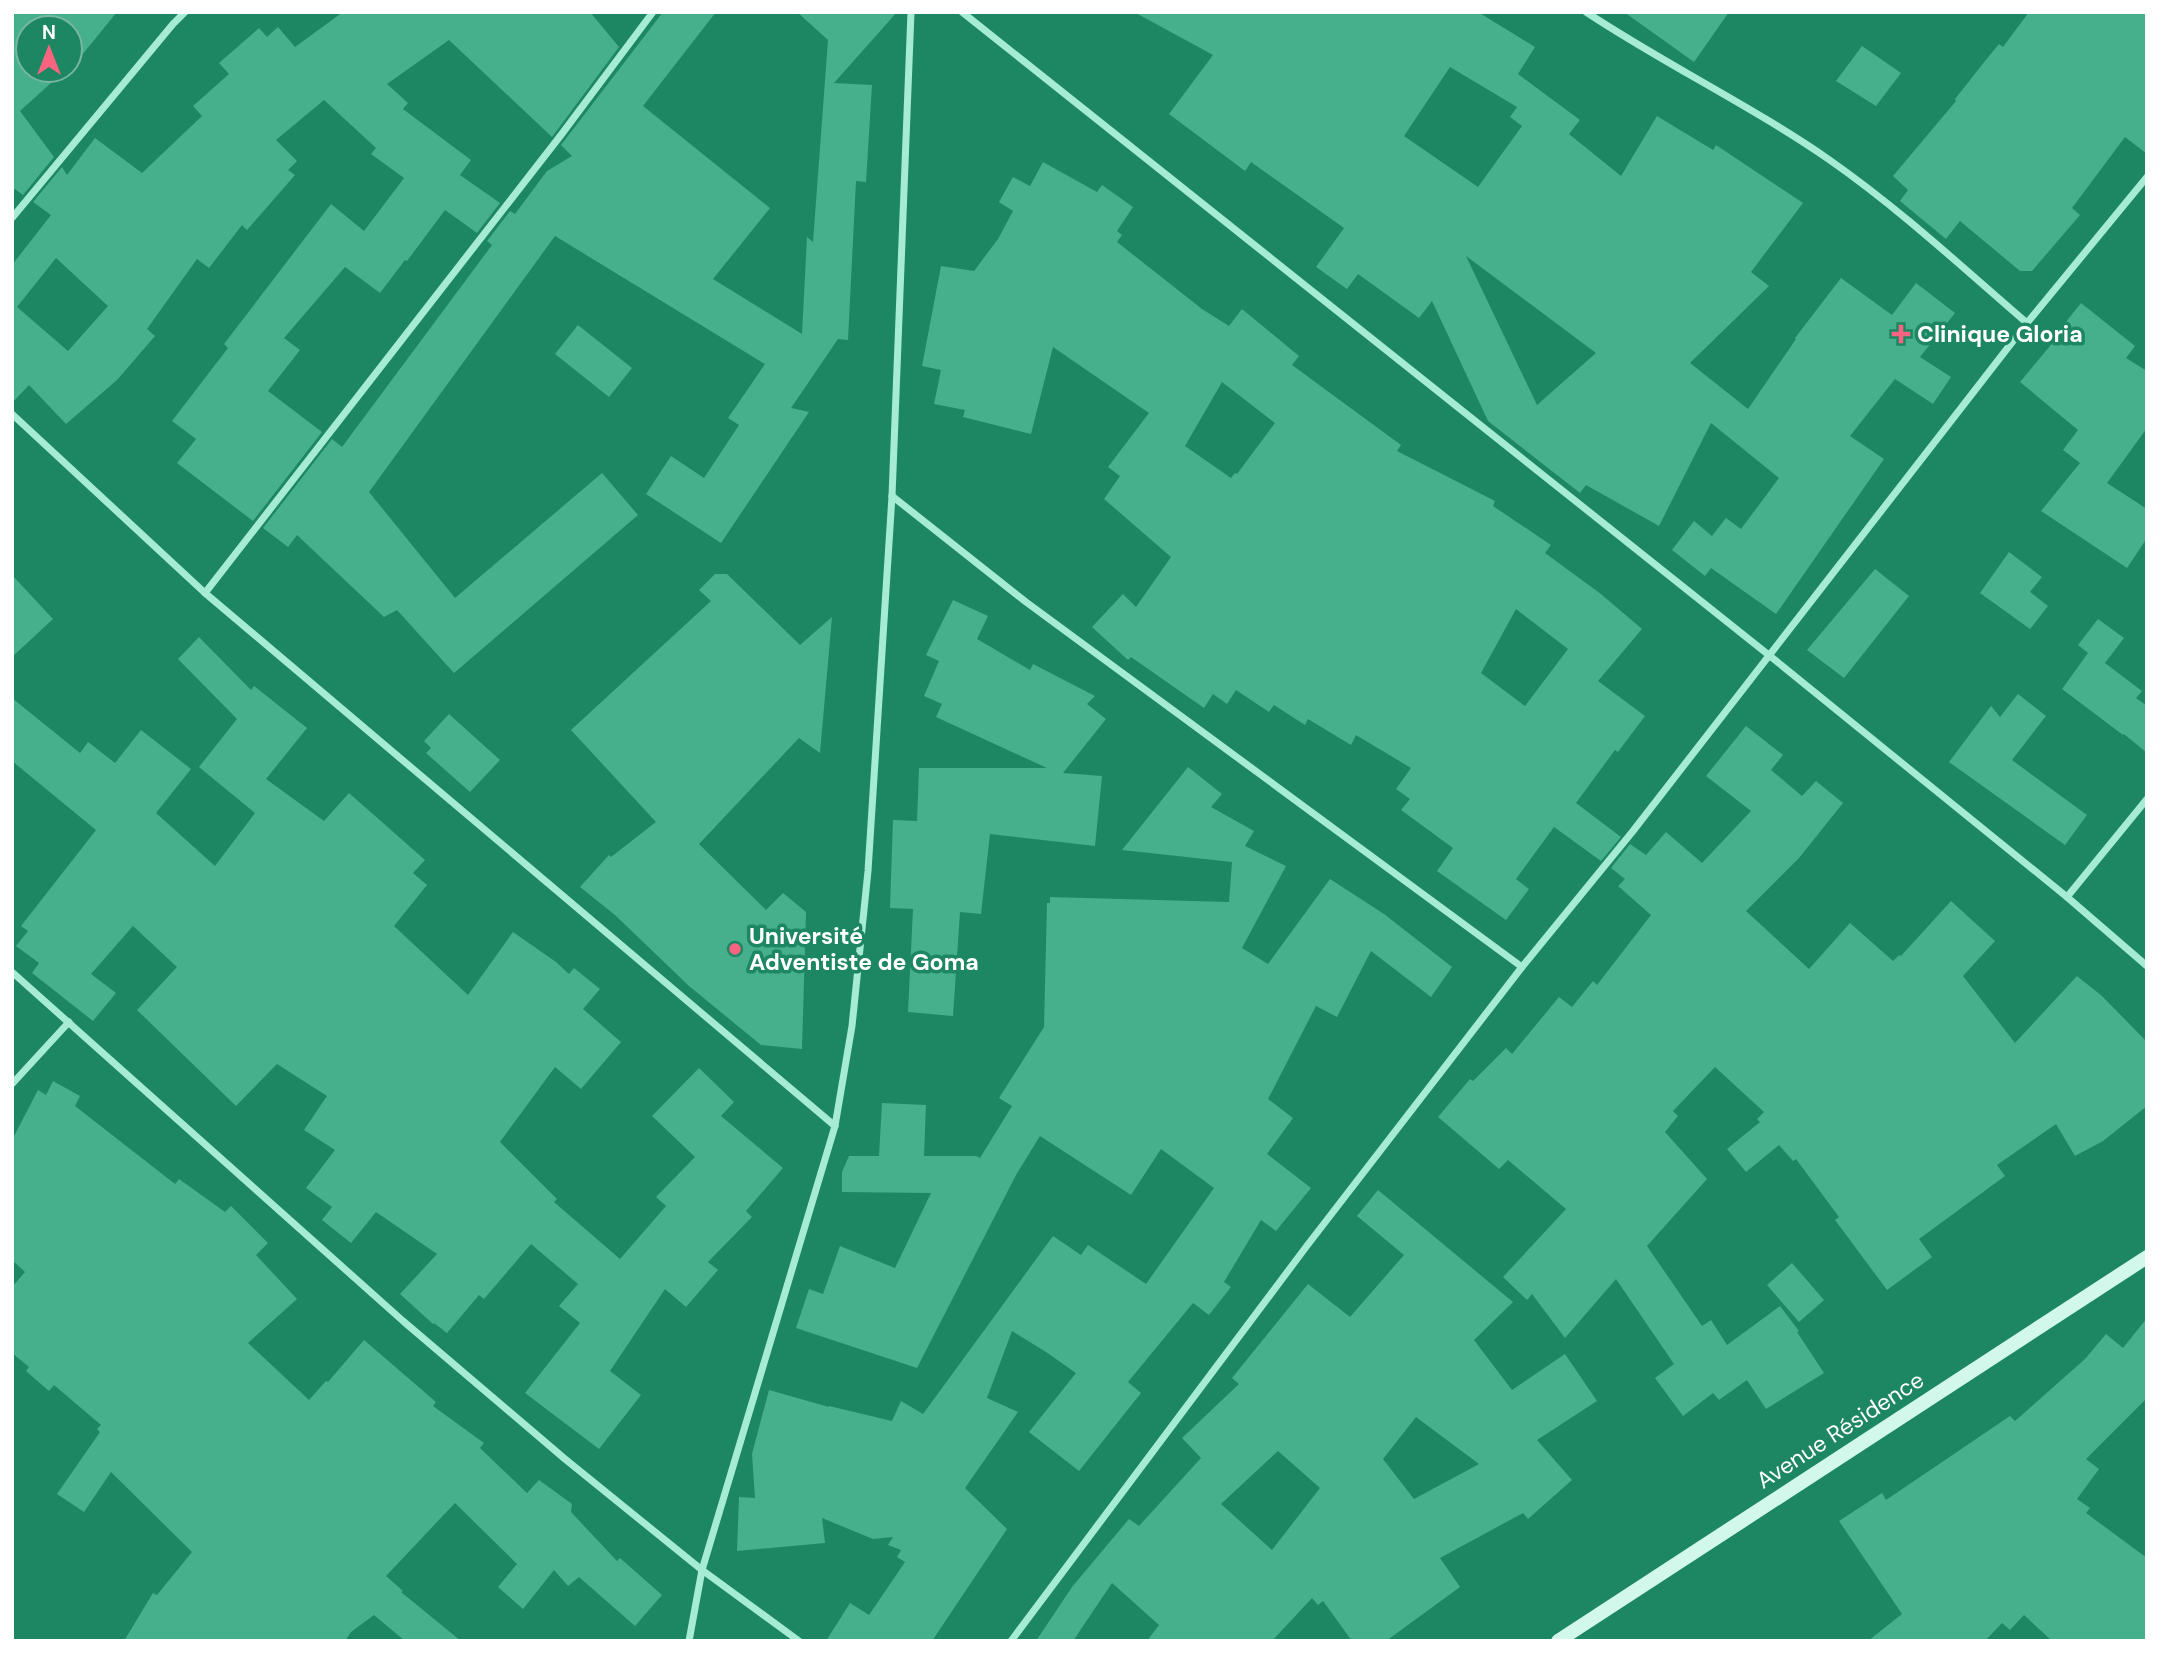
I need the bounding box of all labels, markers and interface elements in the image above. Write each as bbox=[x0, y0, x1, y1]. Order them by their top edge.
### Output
north arrow bbox=[14, 14, 84, 84]
text: N bbox=[42, 20, 56, 45]
place label: Clinique Gloria bbox=[1917, 319, 2083, 349]
marker: Clinique Gloria bbox=[1891, 324, 1911, 344]
place label: Université Adventiste de Goma bbox=[749, 921, 979, 977]
marker: Université Adventiste de Goma bbox=[727, 941, 743, 957]
street label: Avenue Résidence bbox=[1750, 1365, 1930, 1495]

